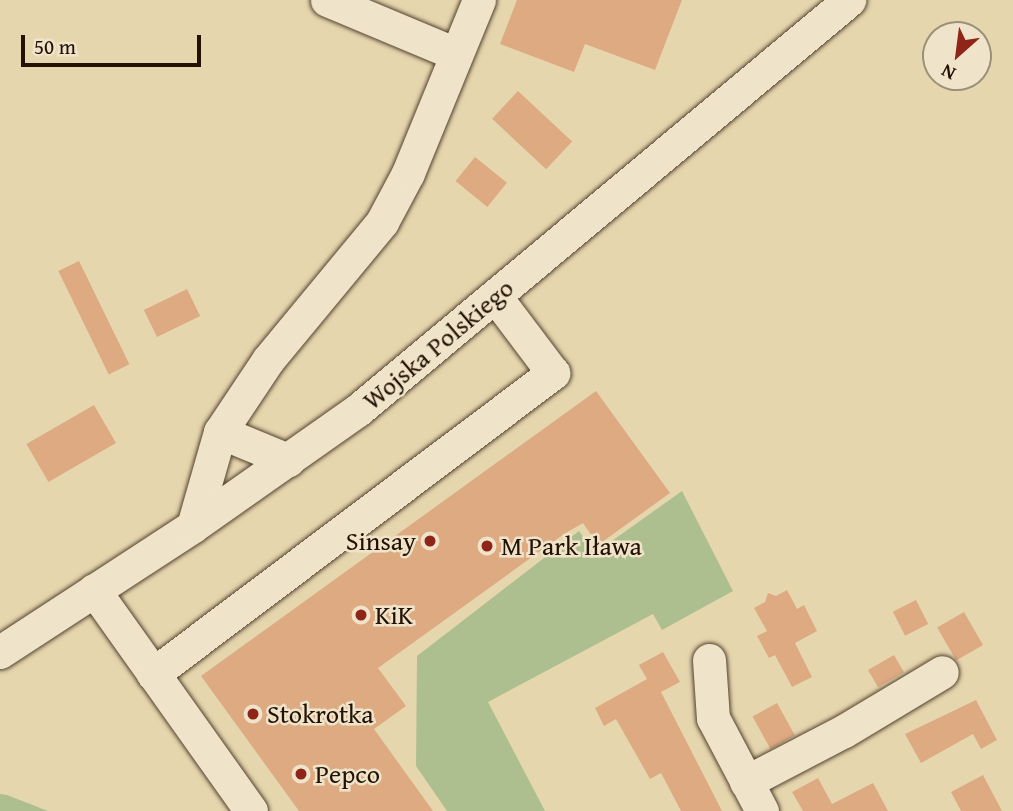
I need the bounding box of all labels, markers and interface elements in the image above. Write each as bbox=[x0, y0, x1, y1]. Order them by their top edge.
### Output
scale bar bbox=[24, 21, 205, 65]
north arrow bbox=[922, 21, 992, 91]
text: 50 m bbox=[34, 31, 76, 62]
text: N bbox=[936, 57, 960, 88]
street label: Wojska Polskiego bbox=[356, 272, 520, 416]
place label: Sinsay bbox=[346, 525, 416, 557]
place label: M Park Iława bbox=[501, 530, 642, 562]
marker: Sinsay bbox=[422, 533, 438, 549]
marker: M Park Iława bbox=[479, 538, 495, 554]
place label: KiK bbox=[375, 599, 413, 631]
marker: KiK bbox=[353, 607, 369, 623]
place label: Stokrotka bbox=[267, 698, 374, 730]
marker: Stokrotka bbox=[245, 706, 261, 722]
place label: Pepco bbox=[315, 758, 380, 790]
marker: Pepco bbox=[293, 766, 309, 782]

